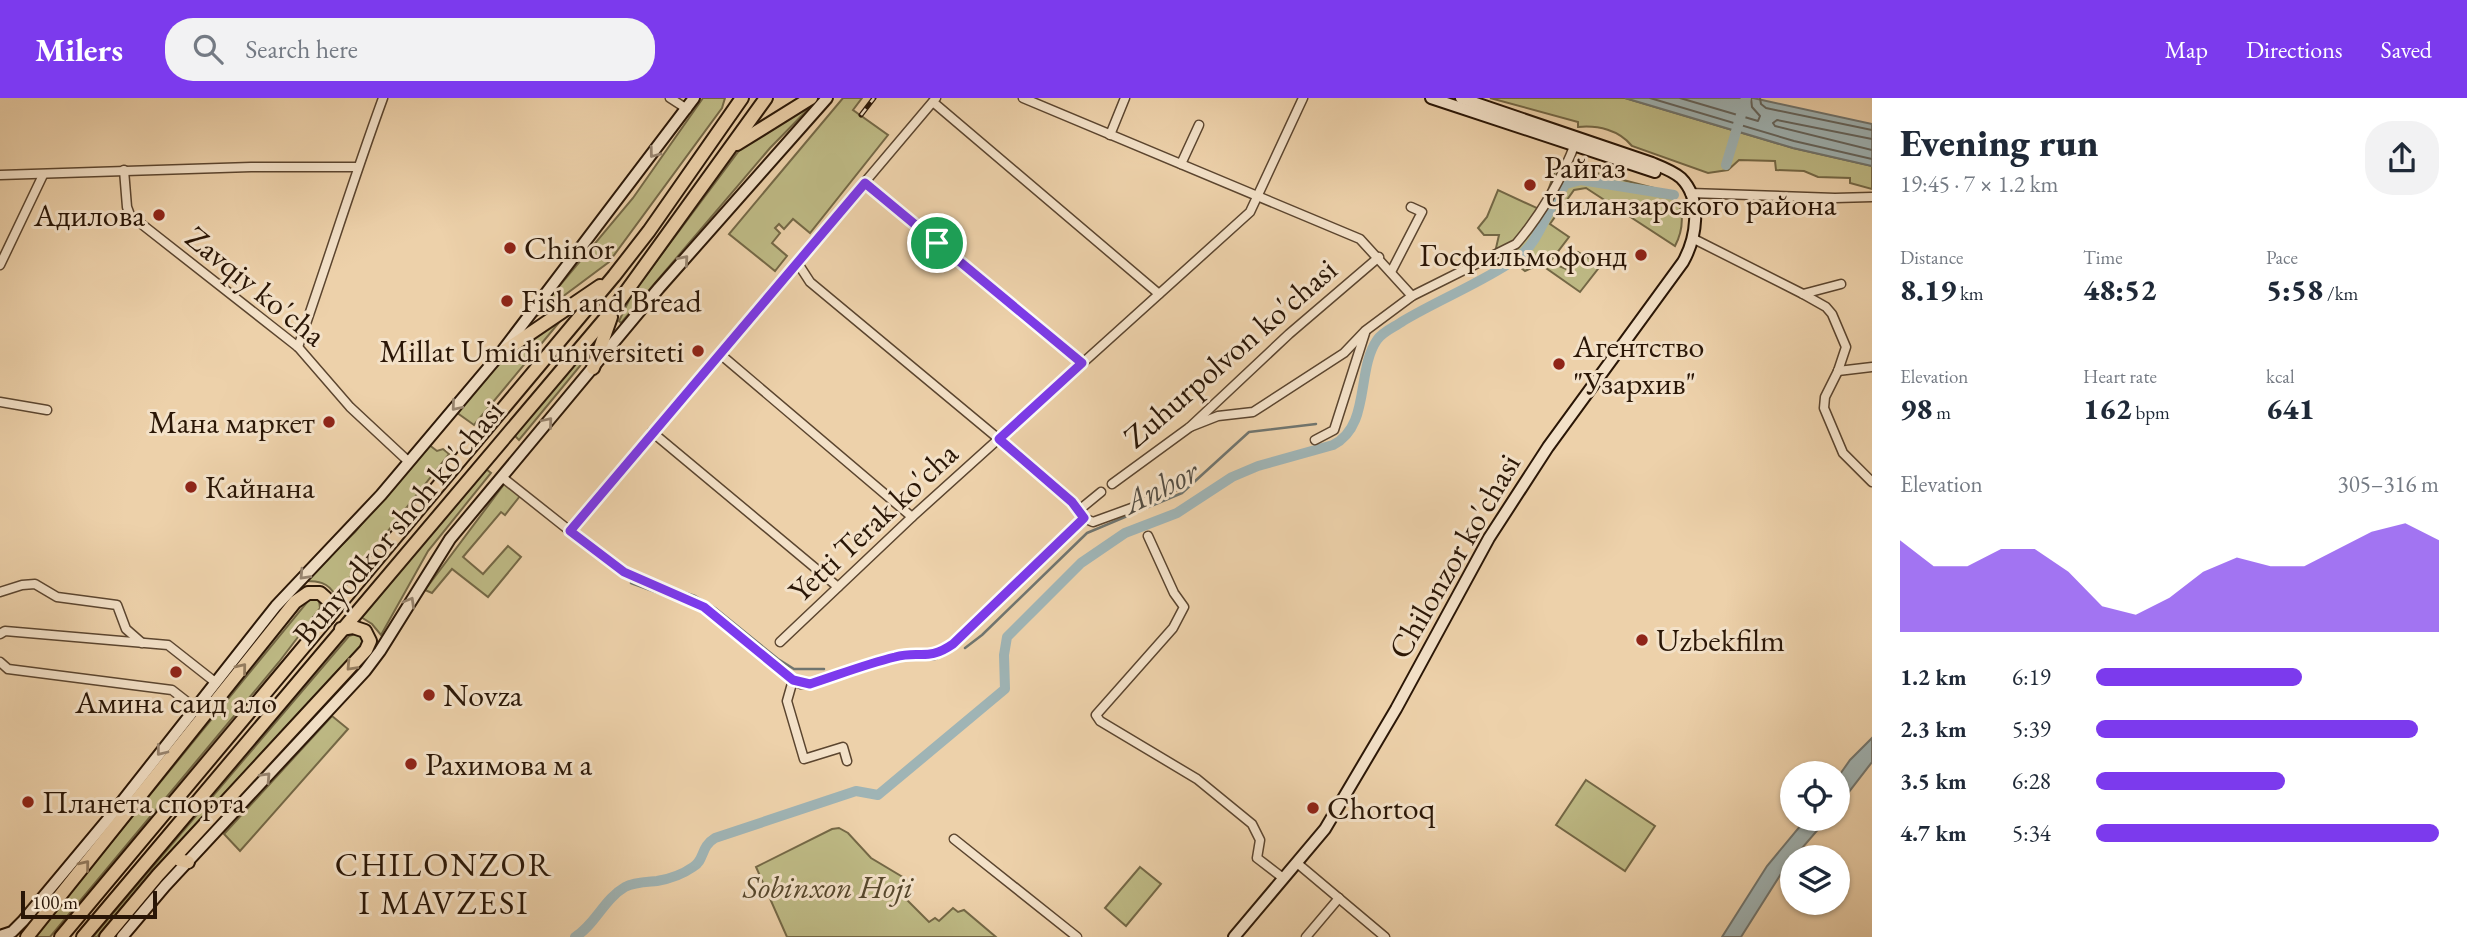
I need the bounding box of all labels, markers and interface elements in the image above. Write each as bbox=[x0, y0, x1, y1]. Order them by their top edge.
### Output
search box bbox=[165, 18, 655, 81]
text: Milers bbox=[35, 28, 123, 71]
icon: search bbox=[189, 30, 227, 68]
text: Search here bbox=[245, 32, 358, 66]
text: Map bbox=[2165, 34, 2208, 65]
text: Directions bbox=[2246, 34, 2343, 65]
text: Saved bbox=[2381, 34, 2432, 65]
text: Evening run bbox=[1900, 118, 2098, 167]
button: share bbox=[2365, 121, 2439, 195]
one-way arrow bbox=[649, 145, 662, 158]
place label: Райгаз Чиланзарского района bbox=[1544, 146, 1837, 225]
text: 19:45 · 7 × 1.2 km bbox=[1900, 169, 2058, 199]
marker: Райгаз Чиланзарского района bbox=[1522, 177, 1538, 193]
place label: Адилова bbox=[33, 194, 145, 236]
marker: Адилова bbox=[151, 207, 167, 223]
pin bbox=[907, 213, 967, 273]
street label: Zavqiy ko'cha bbox=[177, 216, 335, 356]
icon: arrive bbox=[918, 224, 956, 262]
place label: Chinor bbox=[524, 227, 615, 269]
place label: Госфильмофонд bbox=[1420, 234, 1627, 276]
marker: Chinor bbox=[502, 240, 518, 256]
text: Distance bbox=[1900, 245, 1963, 270]
text: Time bbox=[2083, 245, 2123, 270]
text: Pace bbox=[2266, 245, 2298, 270]
marker: Госфильмофонд bbox=[1633, 247, 1649, 263]
street label: Zuhurpolvon ko'chasi bbox=[1114, 249, 1346, 457]
one-way arrow bbox=[676, 255, 688, 268]
text: 8.19 bbox=[1900, 270, 1956, 309]
text: 48:52 bbox=[2083, 270, 2156, 309]
text: 5:58 bbox=[2266, 270, 2323, 309]
place label: Fish and Bread bbox=[521, 280, 702, 322]
text: km bbox=[1956, 281, 1984, 306]
text: /km bbox=[2323, 281, 2358, 306]
marker: Fish and Bread bbox=[499, 293, 515, 309]
place label: Агентство "Узархив" bbox=[1572, 325, 1704, 404]
place label: Millat Umidi universiteti bbox=[379, 330, 684, 372]
marker: Millat Umidi universiteti bbox=[690, 343, 706, 359]
marker: Агентство "Узархив" bbox=[1551, 356, 1567, 372]
text: Elevation bbox=[1900, 364, 1968, 389]
text: Heart rate bbox=[2083, 364, 2157, 389]
text: kcal bbox=[2266, 364, 2295, 389]
text: 98 bbox=[1900, 389, 1932, 428]
text: 162 bbox=[2083, 389, 2132, 428]
text: 641 bbox=[2266, 389, 2315, 428]
street label: Bunyodkor shoh ko'chasi bbox=[283, 391, 513, 653]
one-way arrow bbox=[452, 398, 464, 411]
text: m bbox=[1932, 400, 1951, 425]
text: bpm bbox=[2132, 400, 2170, 425]
place label: Мана маркет bbox=[149, 401, 315, 443]
marker: Мана маркет bbox=[321, 414, 337, 430]
one-way arrow bbox=[540, 417, 552, 430]
street label: Yetti Terak ko'cha bbox=[779, 432, 967, 611]
street label: Chilonzor ko'chasi bbox=[1378, 446, 1530, 666]
water label: Anhor bbox=[1113, 449, 1206, 525]
place label: Кайнана bbox=[205, 466, 315, 508]
text: Elevation bbox=[1900, 469, 1983, 499]
text: 305–316 m bbox=[2338, 469, 2439, 499]
marker: Кайнана bbox=[183, 479, 199, 495]
one-way arrow bbox=[300, 567, 312, 580]
one-way arrow bbox=[401, 596, 414, 609]
place label: Uzbekfilm bbox=[1656, 619, 1785, 661]
marker: Uzbekfilm bbox=[1634, 632, 1650, 648]
one-way arrow bbox=[346, 658, 359, 671]
text: 1.2 km bbox=[1900, 662, 1967, 692]
text: 6:19 bbox=[2012, 662, 2051, 692]
one-way arrow bbox=[234, 663, 247, 675]
marker: Амина саид ало bbox=[168, 664, 184, 680]
place label: Novza bbox=[443, 674, 523, 716]
place label: Амина саид ало bbox=[74, 681, 277, 723]
marker: Novza bbox=[421, 687, 437, 703]
text: 2.3 km bbox=[1900, 714, 1967, 744]
text: 5:39 bbox=[2012, 714, 2051, 744]
place label: Рахимова м а bbox=[425, 743, 592, 785]
one-way arrow bbox=[156, 744, 169, 756]
marker: Рахимова м а bbox=[403, 756, 419, 772]
map controls bbox=[1780, 761, 1850, 915]
button: locate bbox=[1780, 761, 1850, 831]
text: 3.5 km bbox=[1900, 766, 1967, 796]
text: 6:28 bbox=[2012, 766, 2051, 796]
one-way arrow bbox=[258, 772, 271, 785]
place label: Планета спорта bbox=[42, 781, 245, 823]
place label: Chortoq bbox=[1327, 787, 1436, 829]
marker: Планета спорта bbox=[20, 794, 36, 810]
marker: Chortoq bbox=[1305, 800, 1321, 816]
text: 4.7 km bbox=[1900, 818, 1967, 848]
text: 5:34 bbox=[2012, 818, 2051, 848]
district label: CHILONZOR I MAVZESI bbox=[335, 843, 553, 924]
button: layers bbox=[1780, 845, 1850, 915]
one-way arrow bbox=[77, 860, 90, 872]
park label: Sobinxon Hoji bbox=[742, 866, 915, 908]
scale bar bbox=[21, 888, 158, 920]
text: 100 m bbox=[32, 890, 78, 915]

